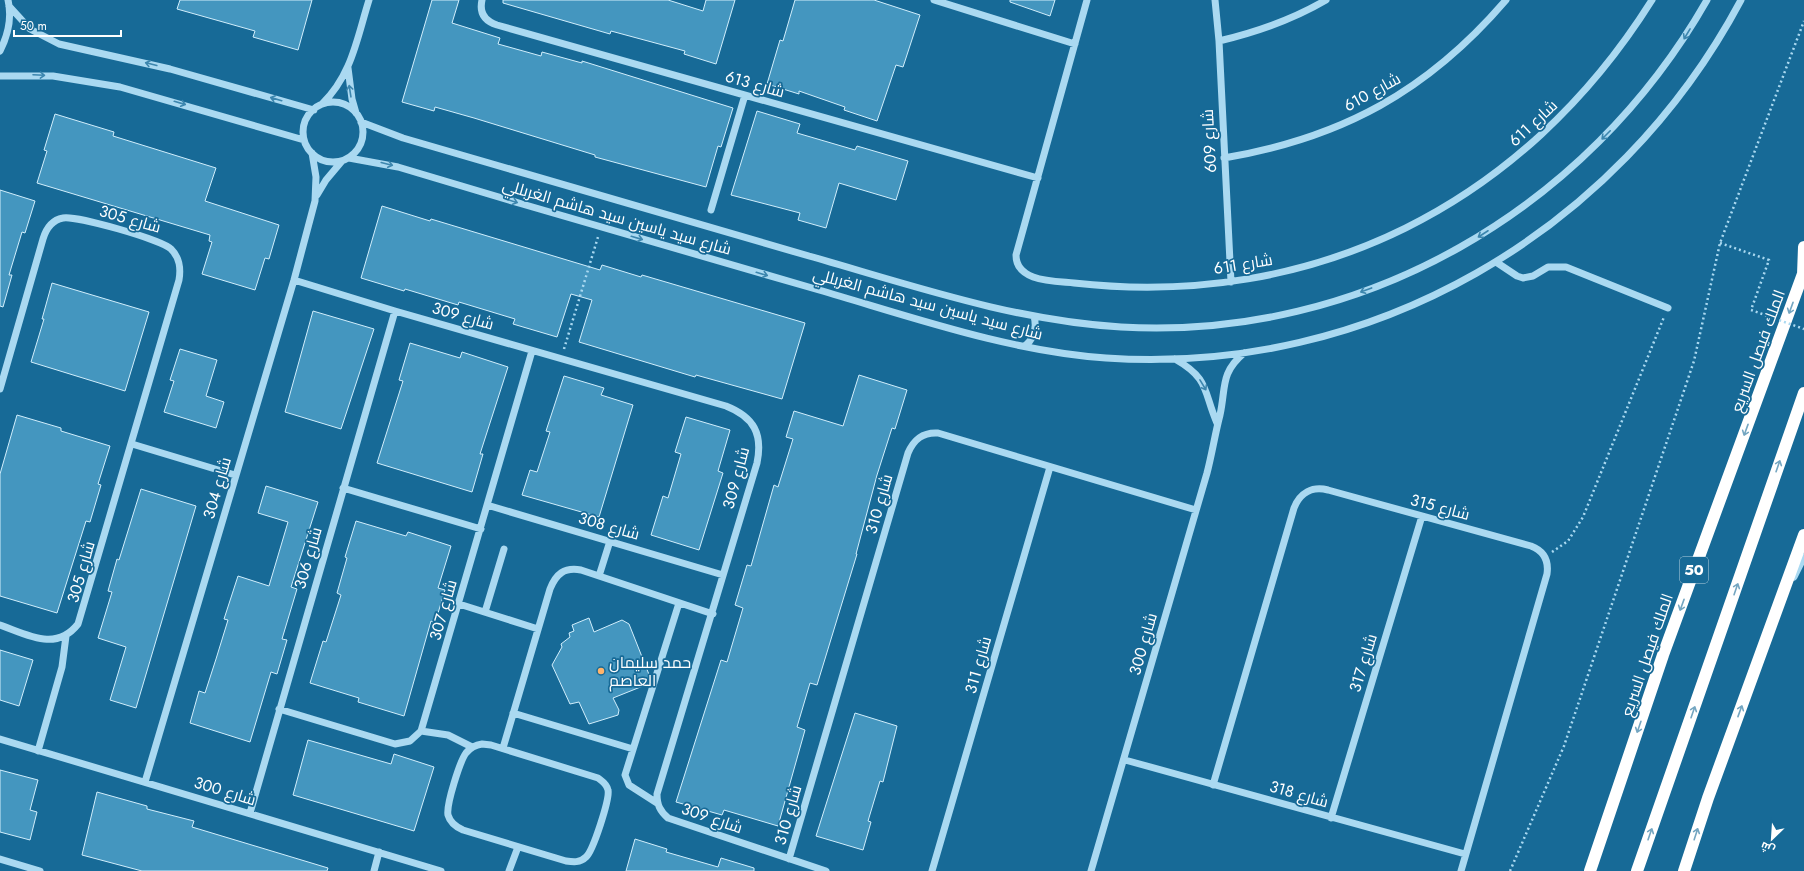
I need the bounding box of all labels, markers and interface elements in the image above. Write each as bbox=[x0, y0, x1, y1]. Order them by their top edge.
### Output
scale bar bbox=[14, 12, 121, 38]
text: 50 m bbox=[20, 17, 47, 35]
one-way arrow bbox=[1682, 28, 1690, 40]
one-way arrow bbox=[145, 60, 158, 68]
street label: شارع 613 bbox=[723, 65, 787, 103]
street label: شارع 610 bbox=[1339, 67, 1405, 117]
one-way arrow bbox=[32, 71, 45, 79]
one-way arrow bbox=[346, 85, 354, 98]
street label: شارع 611 bbox=[1503, 94, 1563, 152]
one-way arrow bbox=[270, 95, 283, 102]
one-way arrow bbox=[173, 100, 186, 107]
street label: شارع 609 bbox=[1196, 109, 1222, 173]
one-way arrow bbox=[1601, 130, 1611, 140]
one-way arrow bbox=[380, 161, 393, 169]
street label: شارع سيد ياسين سيد هاشم الغربللي bbox=[499, 173, 734, 263]
one-way arrow bbox=[505, 198, 518, 205]
street label: شارع 305 bbox=[96, 199, 164, 239]
one-way arrow bbox=[1478, 230, 1489, 238]
one-way arrow bbox=[630, 235, 643, 242]
street label: شارع 611 bbox=[1212, 248, 1274, 280]
street label: شارع سيد ياسين سيد هاشم الغربللي bbox=[810, 262, 1045, 348]
one-way arrow bbox=[755, 271, 768, 278]
street label: الملك فيصل السريع bbox=[1725, 286, 1791, 416]
one-way arrow bbox=[1360, 287, 1373, 294]
street label: شارع 309 bbox=[429, 296, 497, 336]
one-way arrow bbox=[1786, 302, 1794, 314]
one-way arrow bbox=[1199, 379, 1207, 390]
one-way arrow bbox=[1741, 424, 1749, 436]
street label: شارع 309 bbox=[717, 444, 755, 512]
street label: شارع 304 bbox=[197, 454, 237, 522]
one-way arrow bbox=[1775, 460, 1783, 472]
street label: شارع 310 bbox=[859, 471, 899, 537]
street label: شارع 315 bbox=[1408, 488, 1472, 526]
street label: شارع 308 bbox=[576, 506, 642, 546]
street label: شارع 306 bbox=[288, 524, 328, 592]
street label: شارع 305 bbox=[61, 538, 101, 606]
road number: 50 bbox=[1680, 557, 1708, 583]
street label: شارع 307 bbox=[423, 577, 463, 643]
one-way arrow bbox=[1732, 583, 1740, 595]
street label: الملك فيصل السريع bbox=[1615, 590, 1679, 720]
one-way arrow bbox=[1677, 598, 1685, 610]
street label: شارع 300 bbox=[1123, 610, 1163, 678]
street label: شارع 317 bbox=[1343, 631, 1383, 695]
street label: شارع 311 bbox=[959, 634, 997, 696]
place label: حمد سليمان العاصم bbox=[609, 651, 691, 692]
marker: حمد سليمان العاصم bbox=[596, 666, 606, 676]
one-way arrow bbox=[1690, 705, 1697, 718]
one-way arrow bbox=[1736, 706, 1744, 718]
one-way arrow bbox=[1634, 721, 1642, 733]
street label: شارع 300 bbox=[191, 771, 259, 811]
street label: شارع 318 bbox=[1267, 775, 1331, 813]
street label: شارع 310 bbox=[768, 782, 808, 848]
street label: شارع 309 bbox=[678, 797, 746, 839]
north arrow bbox=[1752, 819, 1792, 859]
one-way arrow bbox=[1647, 828, 1654, 841]
one-way arrow bbox=[1693, 828, 1700, 841]
text: ش bbox=[1758, 838, 1778, 858]

